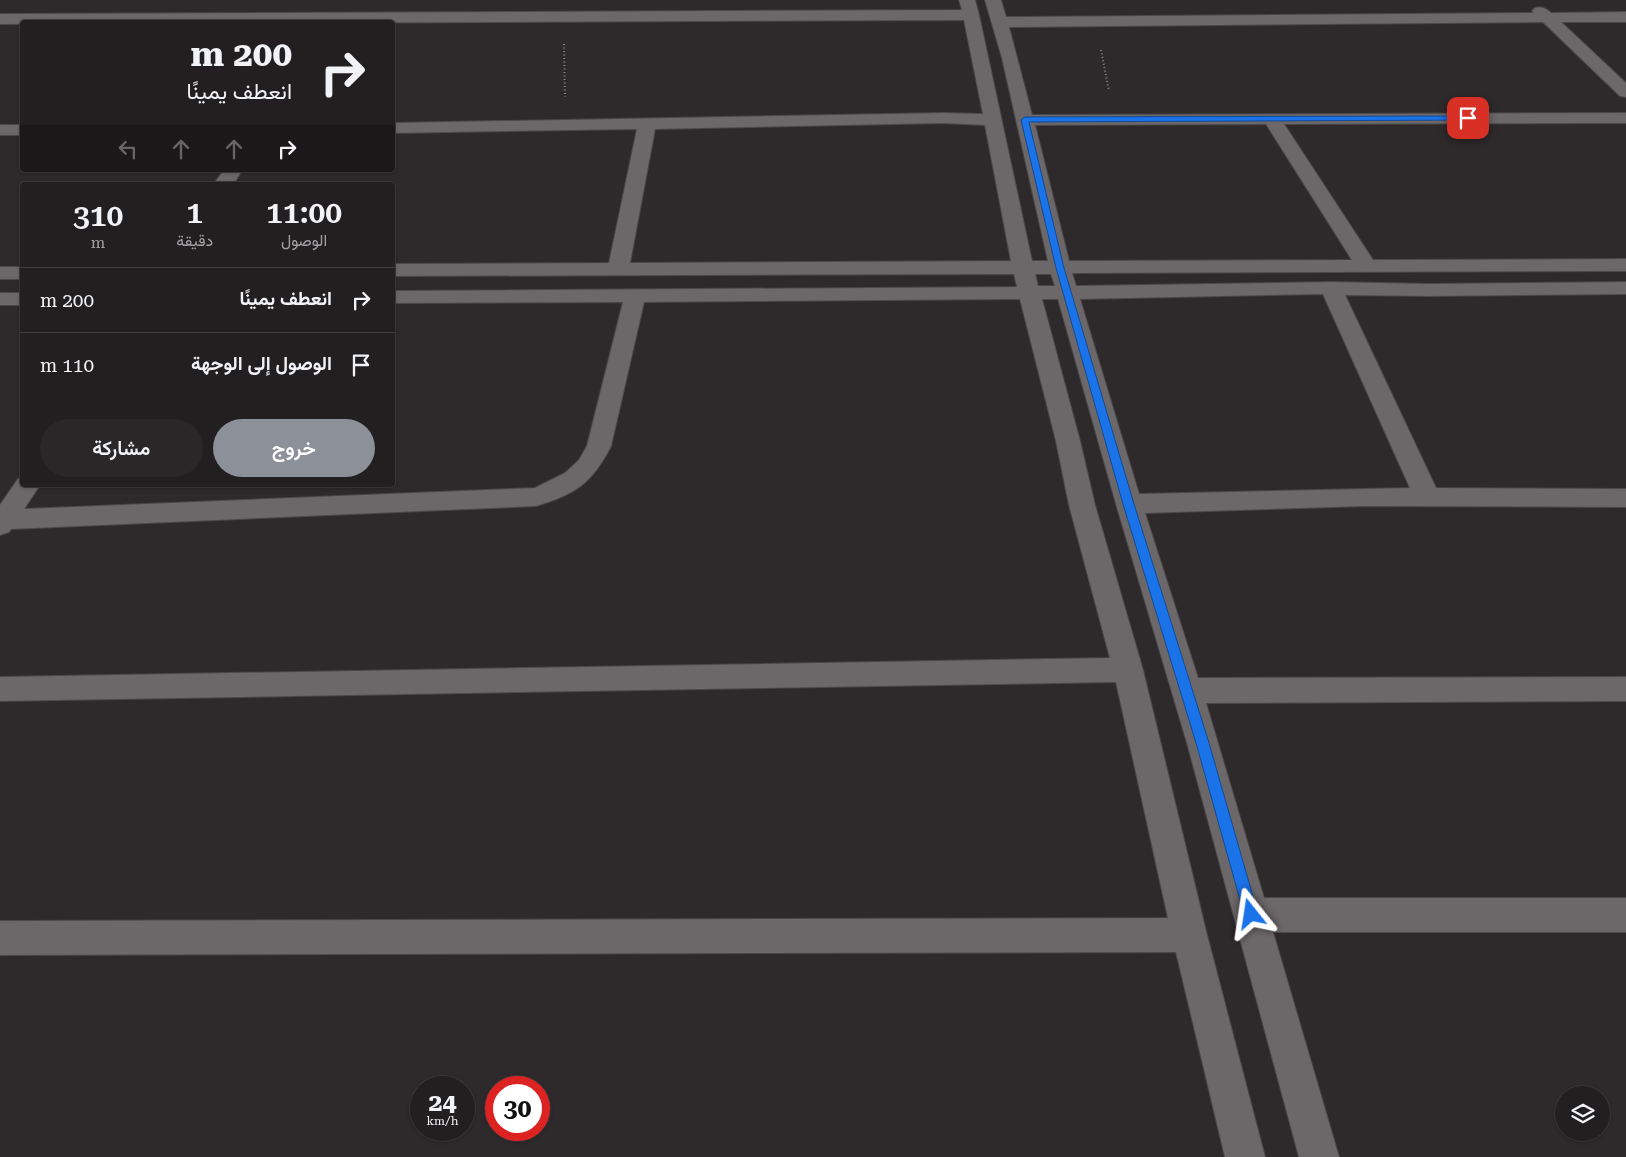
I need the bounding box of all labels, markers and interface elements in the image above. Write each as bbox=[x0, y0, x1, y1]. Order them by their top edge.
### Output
text: 200 m bbox=[191, 34, 292, 75]
icon: right bbox=[310, 40, 375, 105]
text: انعطف يمينًا bbox=[187, 79, 292, 104]
pin bbox=[1447, 97, 1489, 139]
icon: arrive bbox=[1454, 104, 1482, 132]
icon: left bbox=[114, 135, 142, 163]
icon: ahead bbox=[167, 135, 195, 163]
icon: ahead bbox=[220, 135, 248, 163]
icon: right bbox=[273, 135, 301, 163]
text: 1 bbox=[186, 195, 203, 230]
text: 11:00 bbox=[266, 195, 342, 230]
text: 310 bbox=[73, 198, 123, 233]
text: دقيقة bbox=[176, 231, 213, 250]
text: الوصول bbox=[281, 231, 327, 250]
text: m bbox=[91, 233, 105, 252]
icon: right bbox=[347, 286, 375, 314]
text: انعطف يمينًا bbox=[240, 287, 332, 310]
text: 200 m bbox=[40, 289, 94, 312]
icon: arrive bbox=[347, 351, 375, 379]
text: الوصول إلى الوجهة bbox=[191, 352, 332, 375]
text: 110 m bbox=[40, 354, 94, 377]
button: مشاركة bbox=[40, 419, 203, 477]
button: خروج bbox=[213, 419, 375, 477]
position arrow bbox=[1224, 887, 1276, 939]
speed limit sign: 30 bbox=[485, 1076, 550, 1141]
map controls bbox=[1555, 1086, 1610, 1141]
button: layers bbox=[1555, 1086, 1610, 1141]
text: 24 bbox=[428, 1088, 457, 1117]
text: km/h bbox=[426, 1114, 459, 1128]

